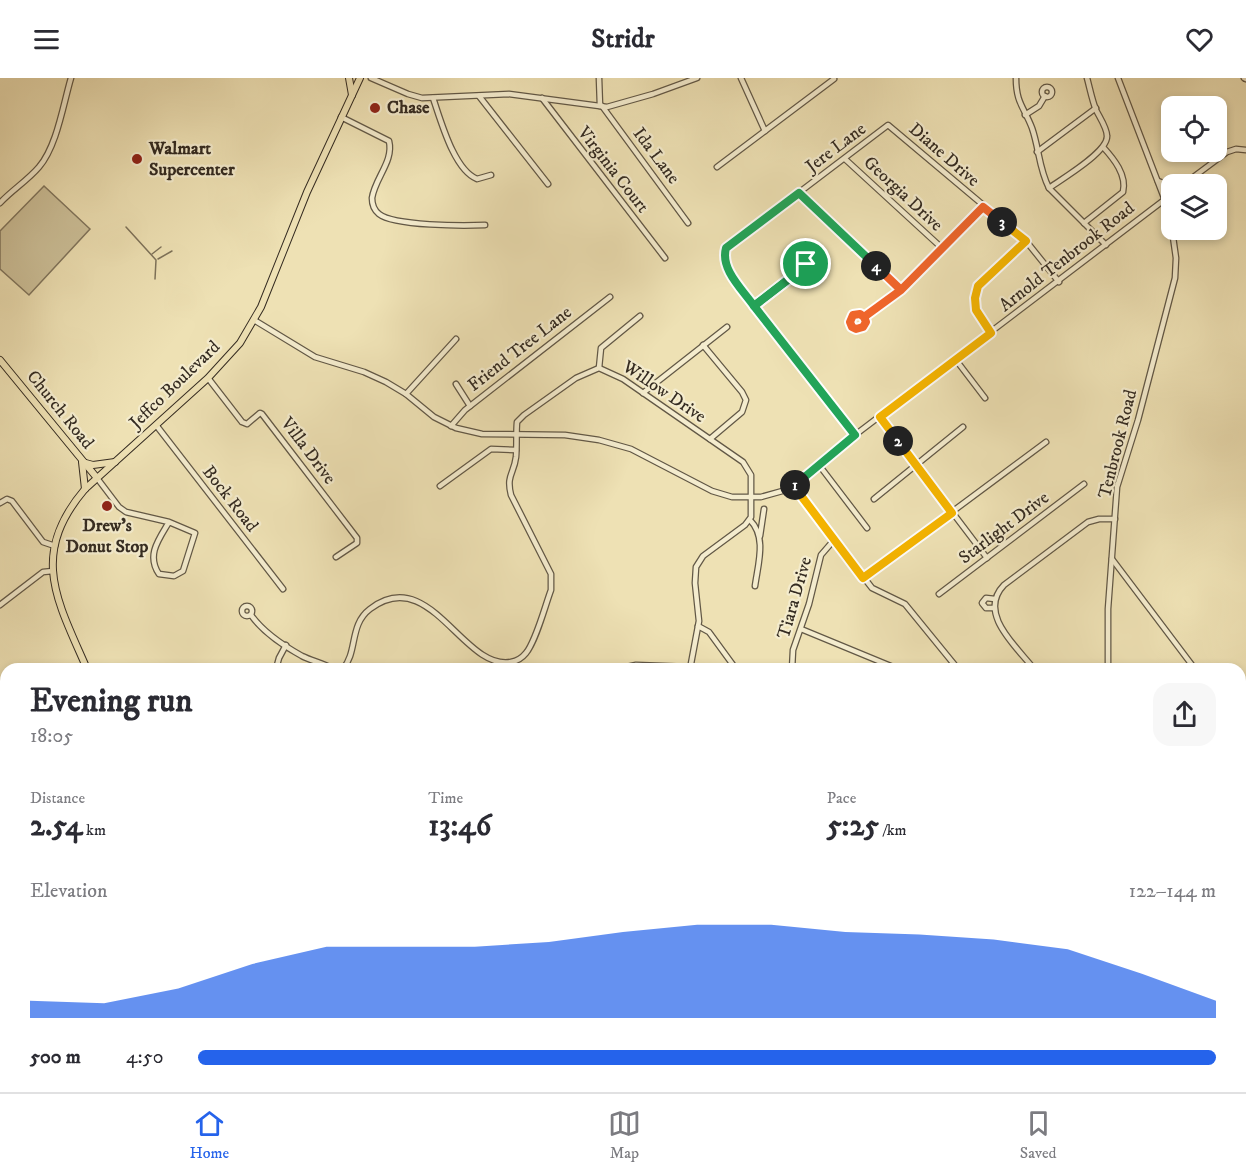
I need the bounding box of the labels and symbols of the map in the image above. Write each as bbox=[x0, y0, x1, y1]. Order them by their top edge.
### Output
place label: Chase bbox=[387, 97, 430, 119]
marker: Chase bbox=[368, 101, 382, 115]
street label: Jere Lane bbox=[800, 118, 870, 179]
street label: Diane Drive bbox=[904, 118, 984, 192]
street label: Virginia Court bbox=[572, 122, 654, 218]
street label: Ida Lane bbox=[628, 123, 684, 189]
place label: Walmart Supercenter bbox=[148, 138, 235, 181]
marker: Walmart Supercenter bbox=[130, 152, 144, 166]
street label: Georgia Drive bbox=[859, 152, 947, 236]
street label: Arnold Tenbrook Road bbox=[995, 197, 1139, 317]
pin: 3 bbox=[987, 207, 1017, 237]
pin bbox=[780, 238, 831, 289]
pin: 4 bbox=[861, 251, 891, 281]
street label: Friend Tree Lane bbox=[464, 302, 576, 396]
street label: Jeffco Boulevard bbox=[124, 336, 225, 435]
street label: Willow Drive bbox=[617, 355, 710, 428]
street label: Church Road bbox=[22, 366, 98, 454]
street label: Tenbrook Road bbox=[1094, 387, 1142, 501]
street label: Villa Drive bbox=[275, 412, 340, 489]
pin: 2 bbox=[883, 426, 913, 456]
street label: Bock Road bbox=[197, 462, 263, 536]
pin: 1 bbox=[780, 470, 810, 500]
street label: Starlight Drive bbox=[955, 487, 1053, 569]
marker: Drew's Donut Stop bbox=[100, 499, 114, 513]
place label: Drew's Donut Stop bbox=[66, 515, 148, 558]
street label: Tiara Drive bbox=[773, 555, 817, 641]

